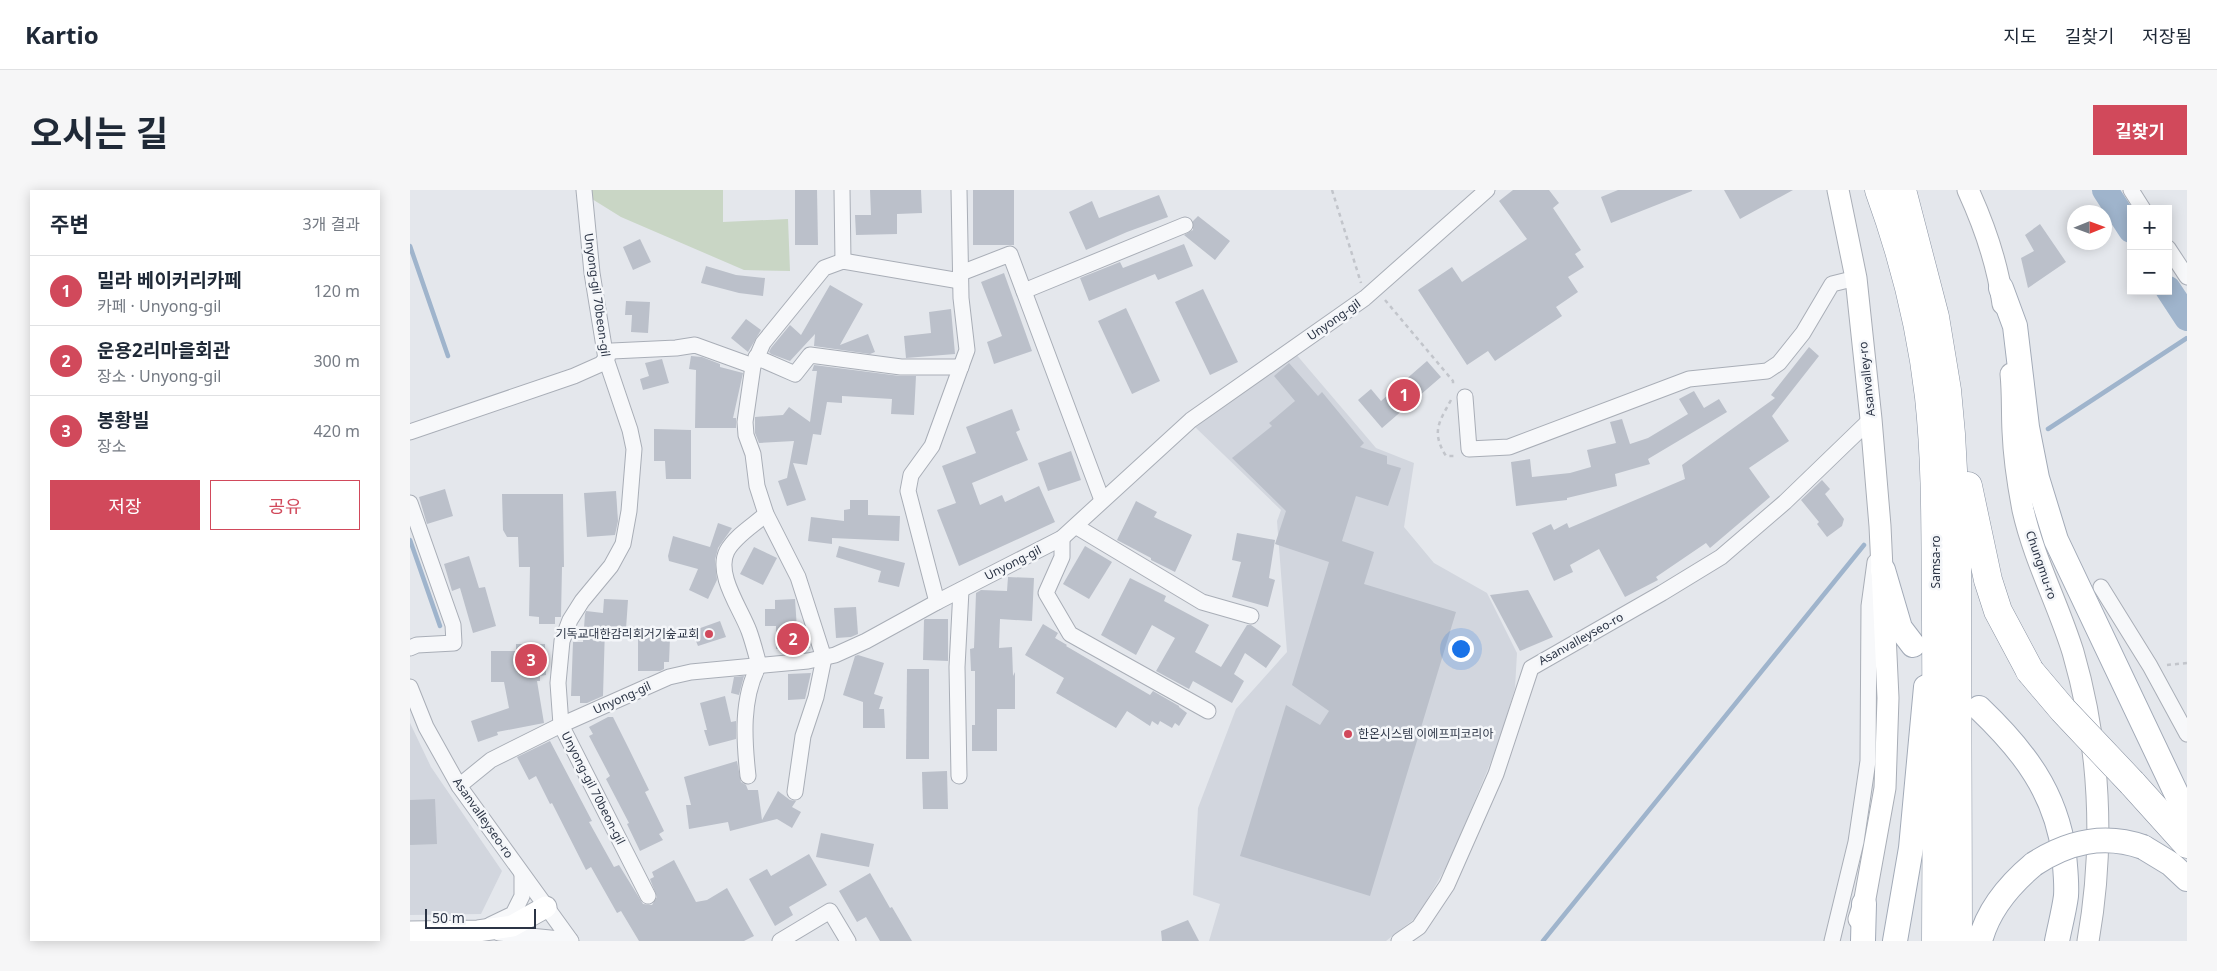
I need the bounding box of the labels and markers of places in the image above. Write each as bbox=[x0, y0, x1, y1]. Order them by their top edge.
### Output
pin: 1 bbox=[1388, 376, 1420, 414]
pin: 2 bbox=[777, 620, 809, 658]
place label: 기독교대한감리회거기숲교회 bbox=[555, 625, 699, 642]
marker: 기독교대한감리회거기숲교회 bbox=[703, 628, 715, 640]
pin: 3 bbox=[515, 641, 547, 679]
place label: 한온시스템 이에프피코리아 bbox=[1358, 725, 1494, 742]
marker: 한온시스템 이에프피코리아 bbox=[1342, 728, 1354, 740]

